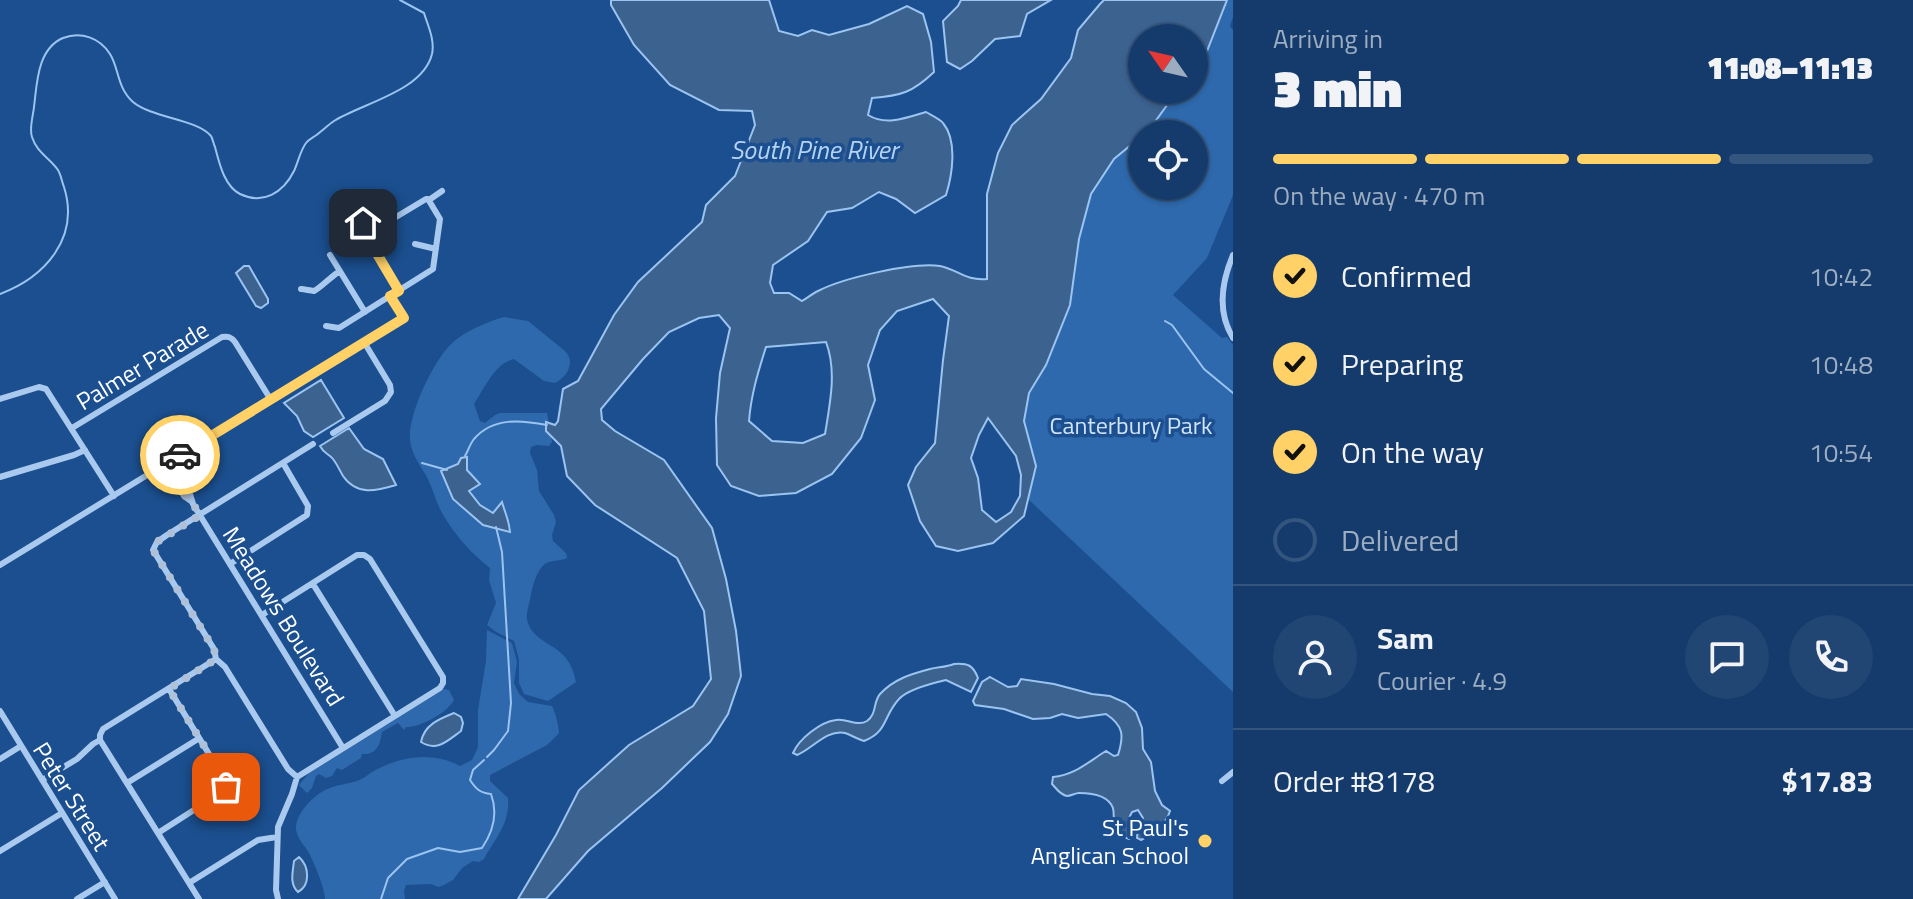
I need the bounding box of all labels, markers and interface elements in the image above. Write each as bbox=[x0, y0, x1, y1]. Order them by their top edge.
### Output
text: Arriving in bbox=[1273, 19, 1383, 58]
north arrow bbox=[1128, 24, 1208, 104]
map controls bbox=[1128, 24, 1208, 200]
text: 11:08–11:13 bbox=[1707, 45, 1873, 91]
text: 3 min bbox=[1273, 48, 1402, 127]
button: locate bbox=[1128, 120, 1208, 200]
water label: South Pine River bbox=[730, 130, 901, 169]
text: On the way · 470 m bbox=[1273, 176, 1485, 215]
pin bbox=[329, 189, 397, 257]
icon: home bbox=[341, 201, 385, 245]
text: Confirmed bbox=[1341, 253, 1472, 299]
icon: check bbox=[1273, 254, 1317, 298]
text: 10:42 bbox=[1809, 257, 1873, 296]
street label: Palmer Parade bbox=[69, 311, 215, 419]
text: Preparing bbox=[1341, 341, 1463, 387]
icon: check bbox=[1273, 342, 1317, 386]
text: 10:48 bbox=[1809, 345, 1873, 384]
park label: Canterbury Park bbox=[1049, 407, 1213, 443]
courier bbox=[140, 415, 220, 495]
text: On the way bbox=[1341, 429, 1484, 475]
icon: check bbox=[1273, 430, 1317, 474]
icon: car bbox=[158, 433, 202, 477]
text: 10:54 bbox=[1809, 433, 1873, 472]
text: Delivered bbox=[1341, 517, 1459, 563]
street label: Meadows Boulevard bbox=[214, 519, 354, 713]
button: person bbox=[1273, 615, 1357, 699]
text: Sam bbox=[1377, 615, 1434, 661]
button: chat bbox=[1685, 615, 1769, 699]
button: phone bbox=[1789, 615, 1873, 699]
text: Courier · 4.9 bbox=[1377, 661, 1507, 700]
street label: Peter Street bbox=[24, 735, 120, 858]
pin bbox=[192, 753, 260, 821]
text: Order #8178 bbox=[1273, 758, 1435, 804]
text: $17.83 bbox=[1781, 758, 1873, 804]
icon: bag bbox=[204, 765, 248, 809]
place label: St Paul's Anglican School bbox=[1031, 809, 1189, 873]
marker: St Paul's Anglican School bbox=[1196, 832, 1214, 850]

